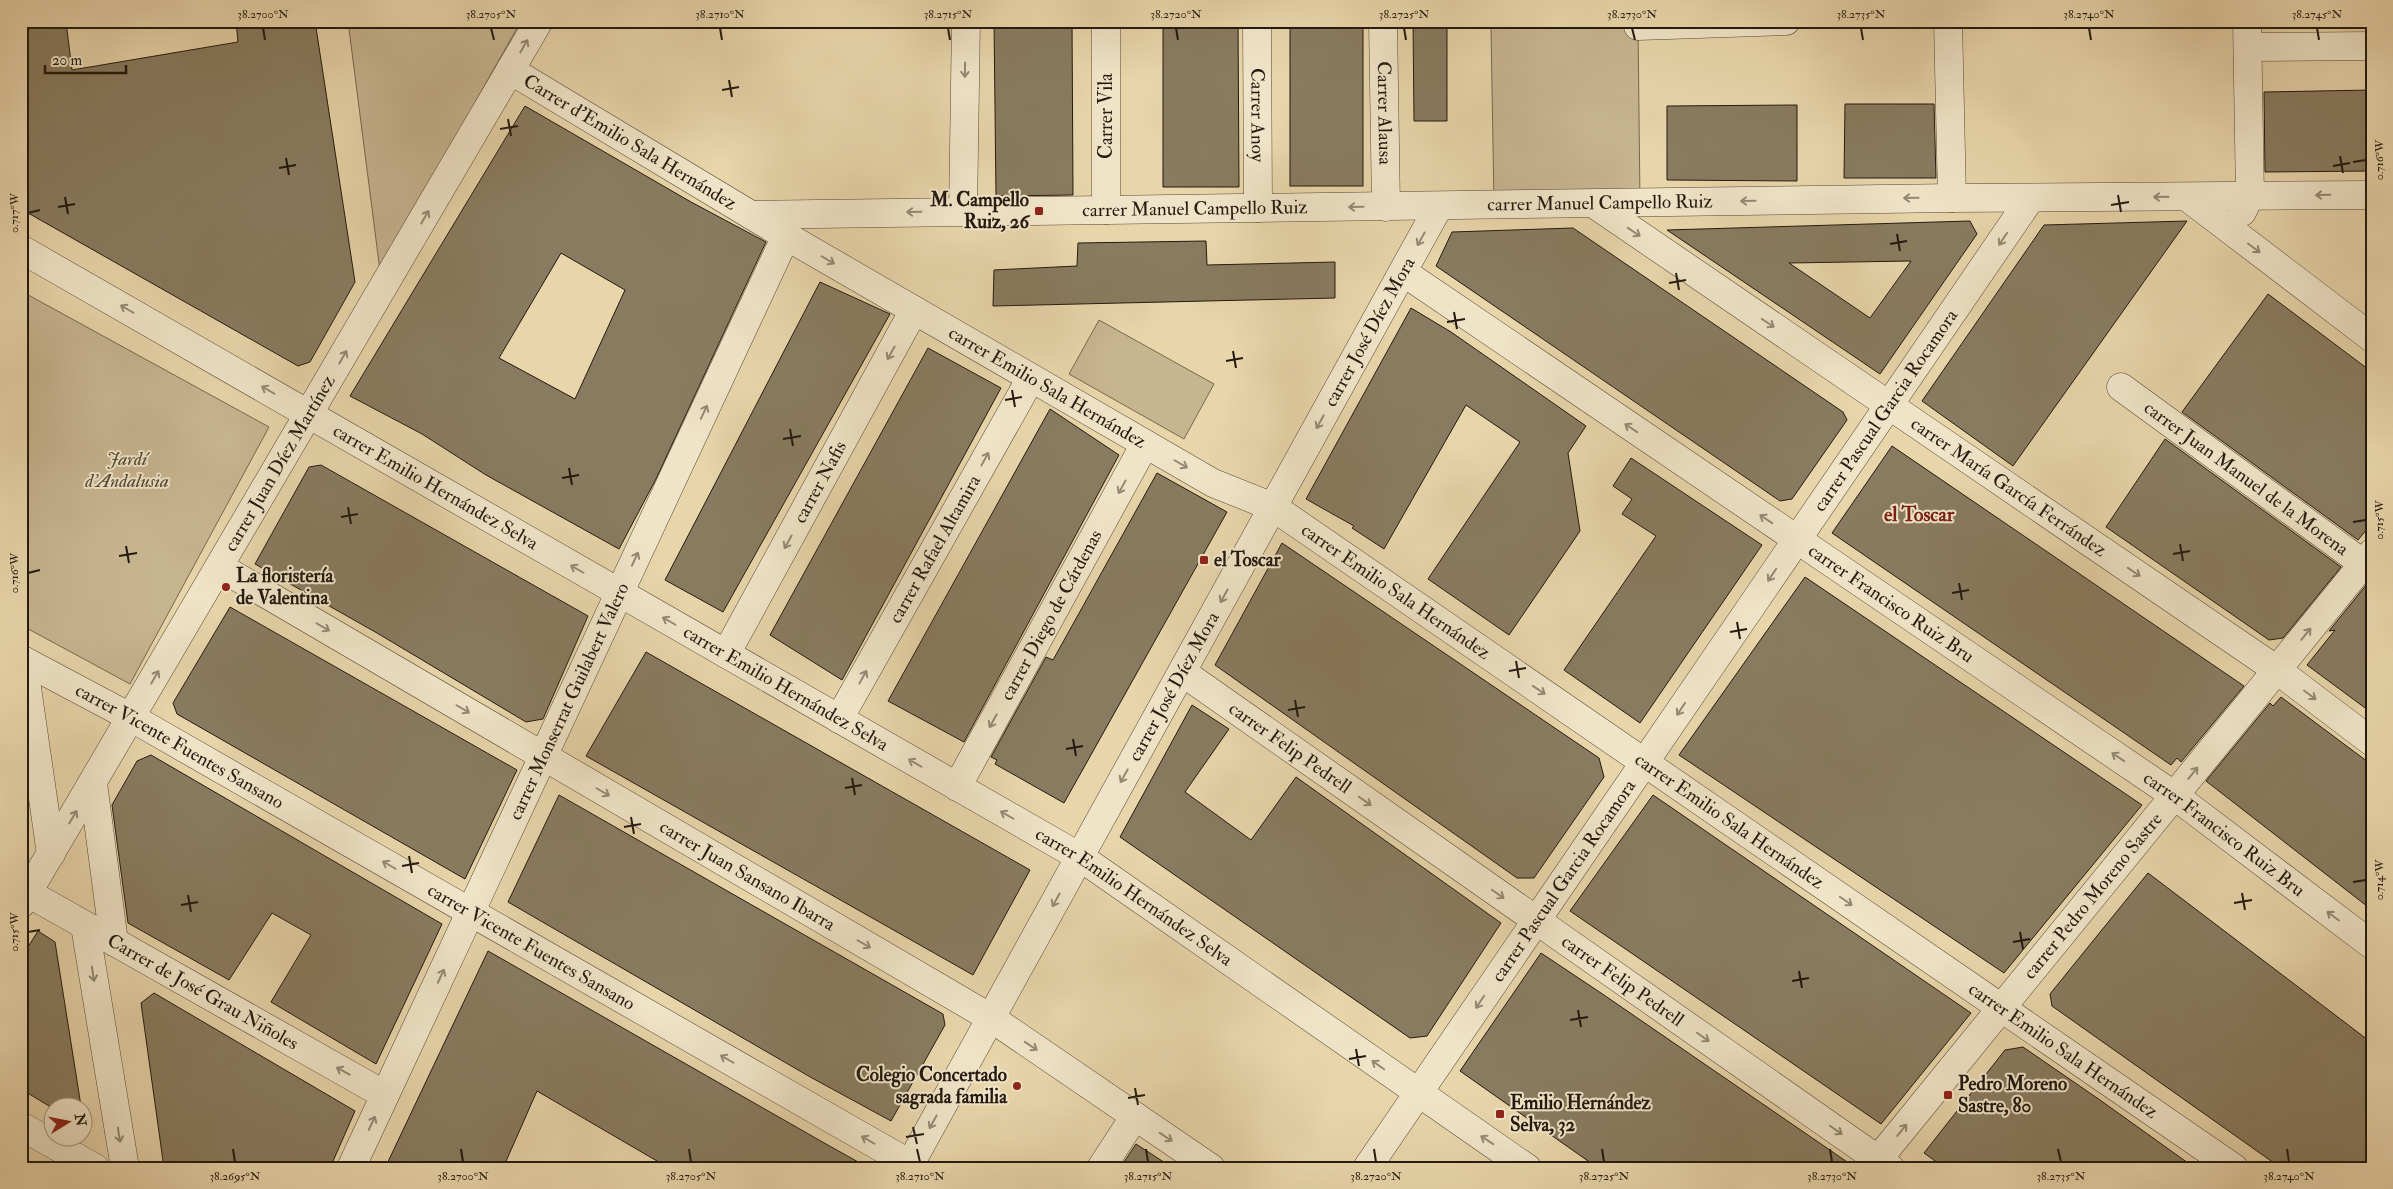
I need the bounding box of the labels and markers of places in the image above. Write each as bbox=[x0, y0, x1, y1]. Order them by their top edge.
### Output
place label: M. Campello Ruiz, 26 bbox=[929, 188, 1030, 234]
marker: M. Campello Ruiz, 26 bbox=[1033, 205, 1045, 217]
place label: el Toscar bbox=[1214, 548, 1282, 572]
marker: el Toscar bbox=[1198, 554, 1210, 566]
place label: La floristería de Valentina bbox=[236, 564, 334, 610]
marker: La floristería de Valentina bbox=[220, 581, 232, 593]
place label: Colegio Concertado sagrada familia bbox=[856, 1063, 1008, 1110]
place label: Pedro Moreno Sastre, 80 bbox=[1958, 1072, 2067, 1118]
marker: Colegio Concertado sagrada familia bbox=[1011, 1080, 1023, 1092]
marker: Pedro Moreno Sastre, 80 bbox=[1942, 1089, 1954, 1101]
place label: Emilio Hernández Selva, 32 bbox=[1510, 1091, 1651, 1137]
marker: Emilio Hernández Selva, 32 bbox=[1494, 1108, 1506, 1120]

